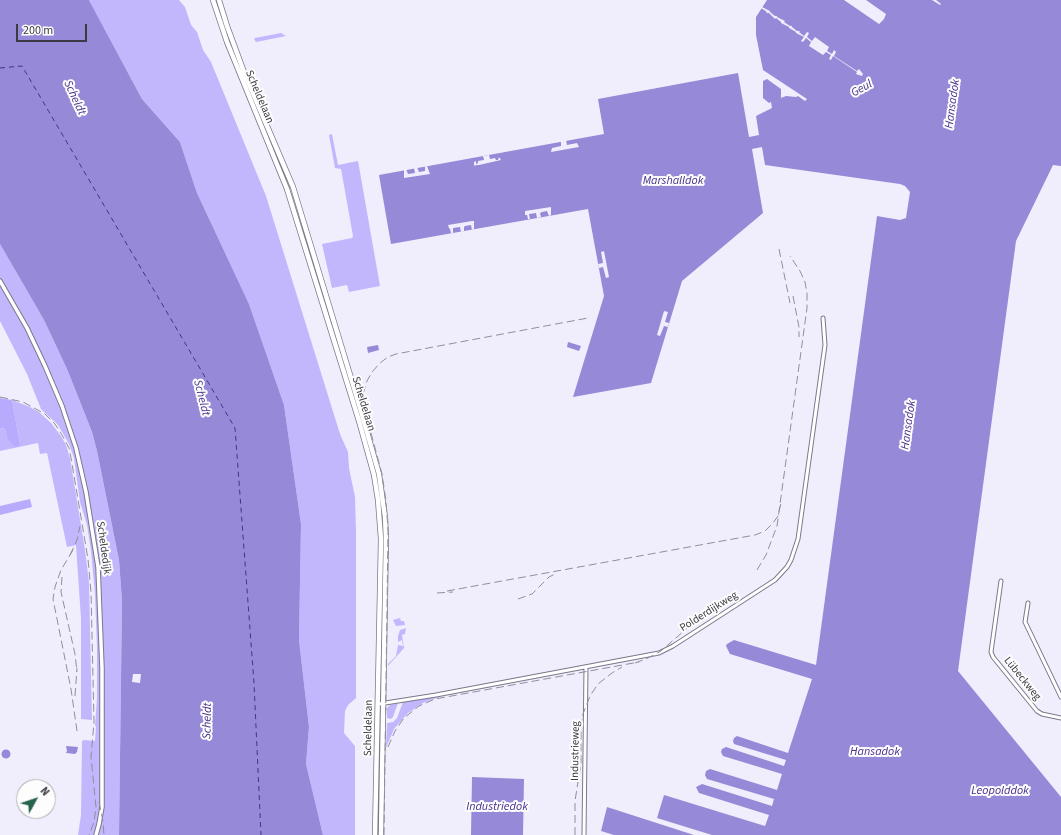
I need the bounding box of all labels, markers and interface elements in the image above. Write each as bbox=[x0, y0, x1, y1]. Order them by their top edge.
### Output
scale bar bbox=[18, 16, 89, 42]
text: 200 m bbox=[23, 22, 53, 39]
street label: Scheldelaan bbox=[242, 68, 276, 126]
water label: Geul bbox=[849, 77, 875, 101]
water label: Scheldt bbox=[60, 78, 88, 118]
water label: Hansadok bbox=[942, 78, 964, 130]
water label: Marshalldok bbox=[643, 174, 703, 188]
street label: Scheldelaan bbox=[348, 375, 378, 433]
water label: Scheldt bbox=[190, 378, 212, 418]
water label: Hansadok bbox=[898, 399, 920, 451]
street label: Scheldedijk bbox=[93, 521, 113, 575]
street label: Polderdijkweg bbox=[678, 589, 740, 635]
street label: Lübeckweg bbox=[1001, 655, 1043, 703]
street label: Scheldelaan bbox=[362, 700, 376, 756]
water label: Scheldt bbox=[200, 703, 216, 739]
street label: Industrieweg bbox=[569, 721, 583, 781]
water label: Hansadok bbox=[850, 745, 900, 759]
north arrow bbox=[16, 779, 56, 819]
text: N bbox=[37, 784, 53, 799]
water label: Leopolddok bbox=[971, 784, 1029, 798]
water label: Industriedok bbox=[466, 800, 528, 814]

